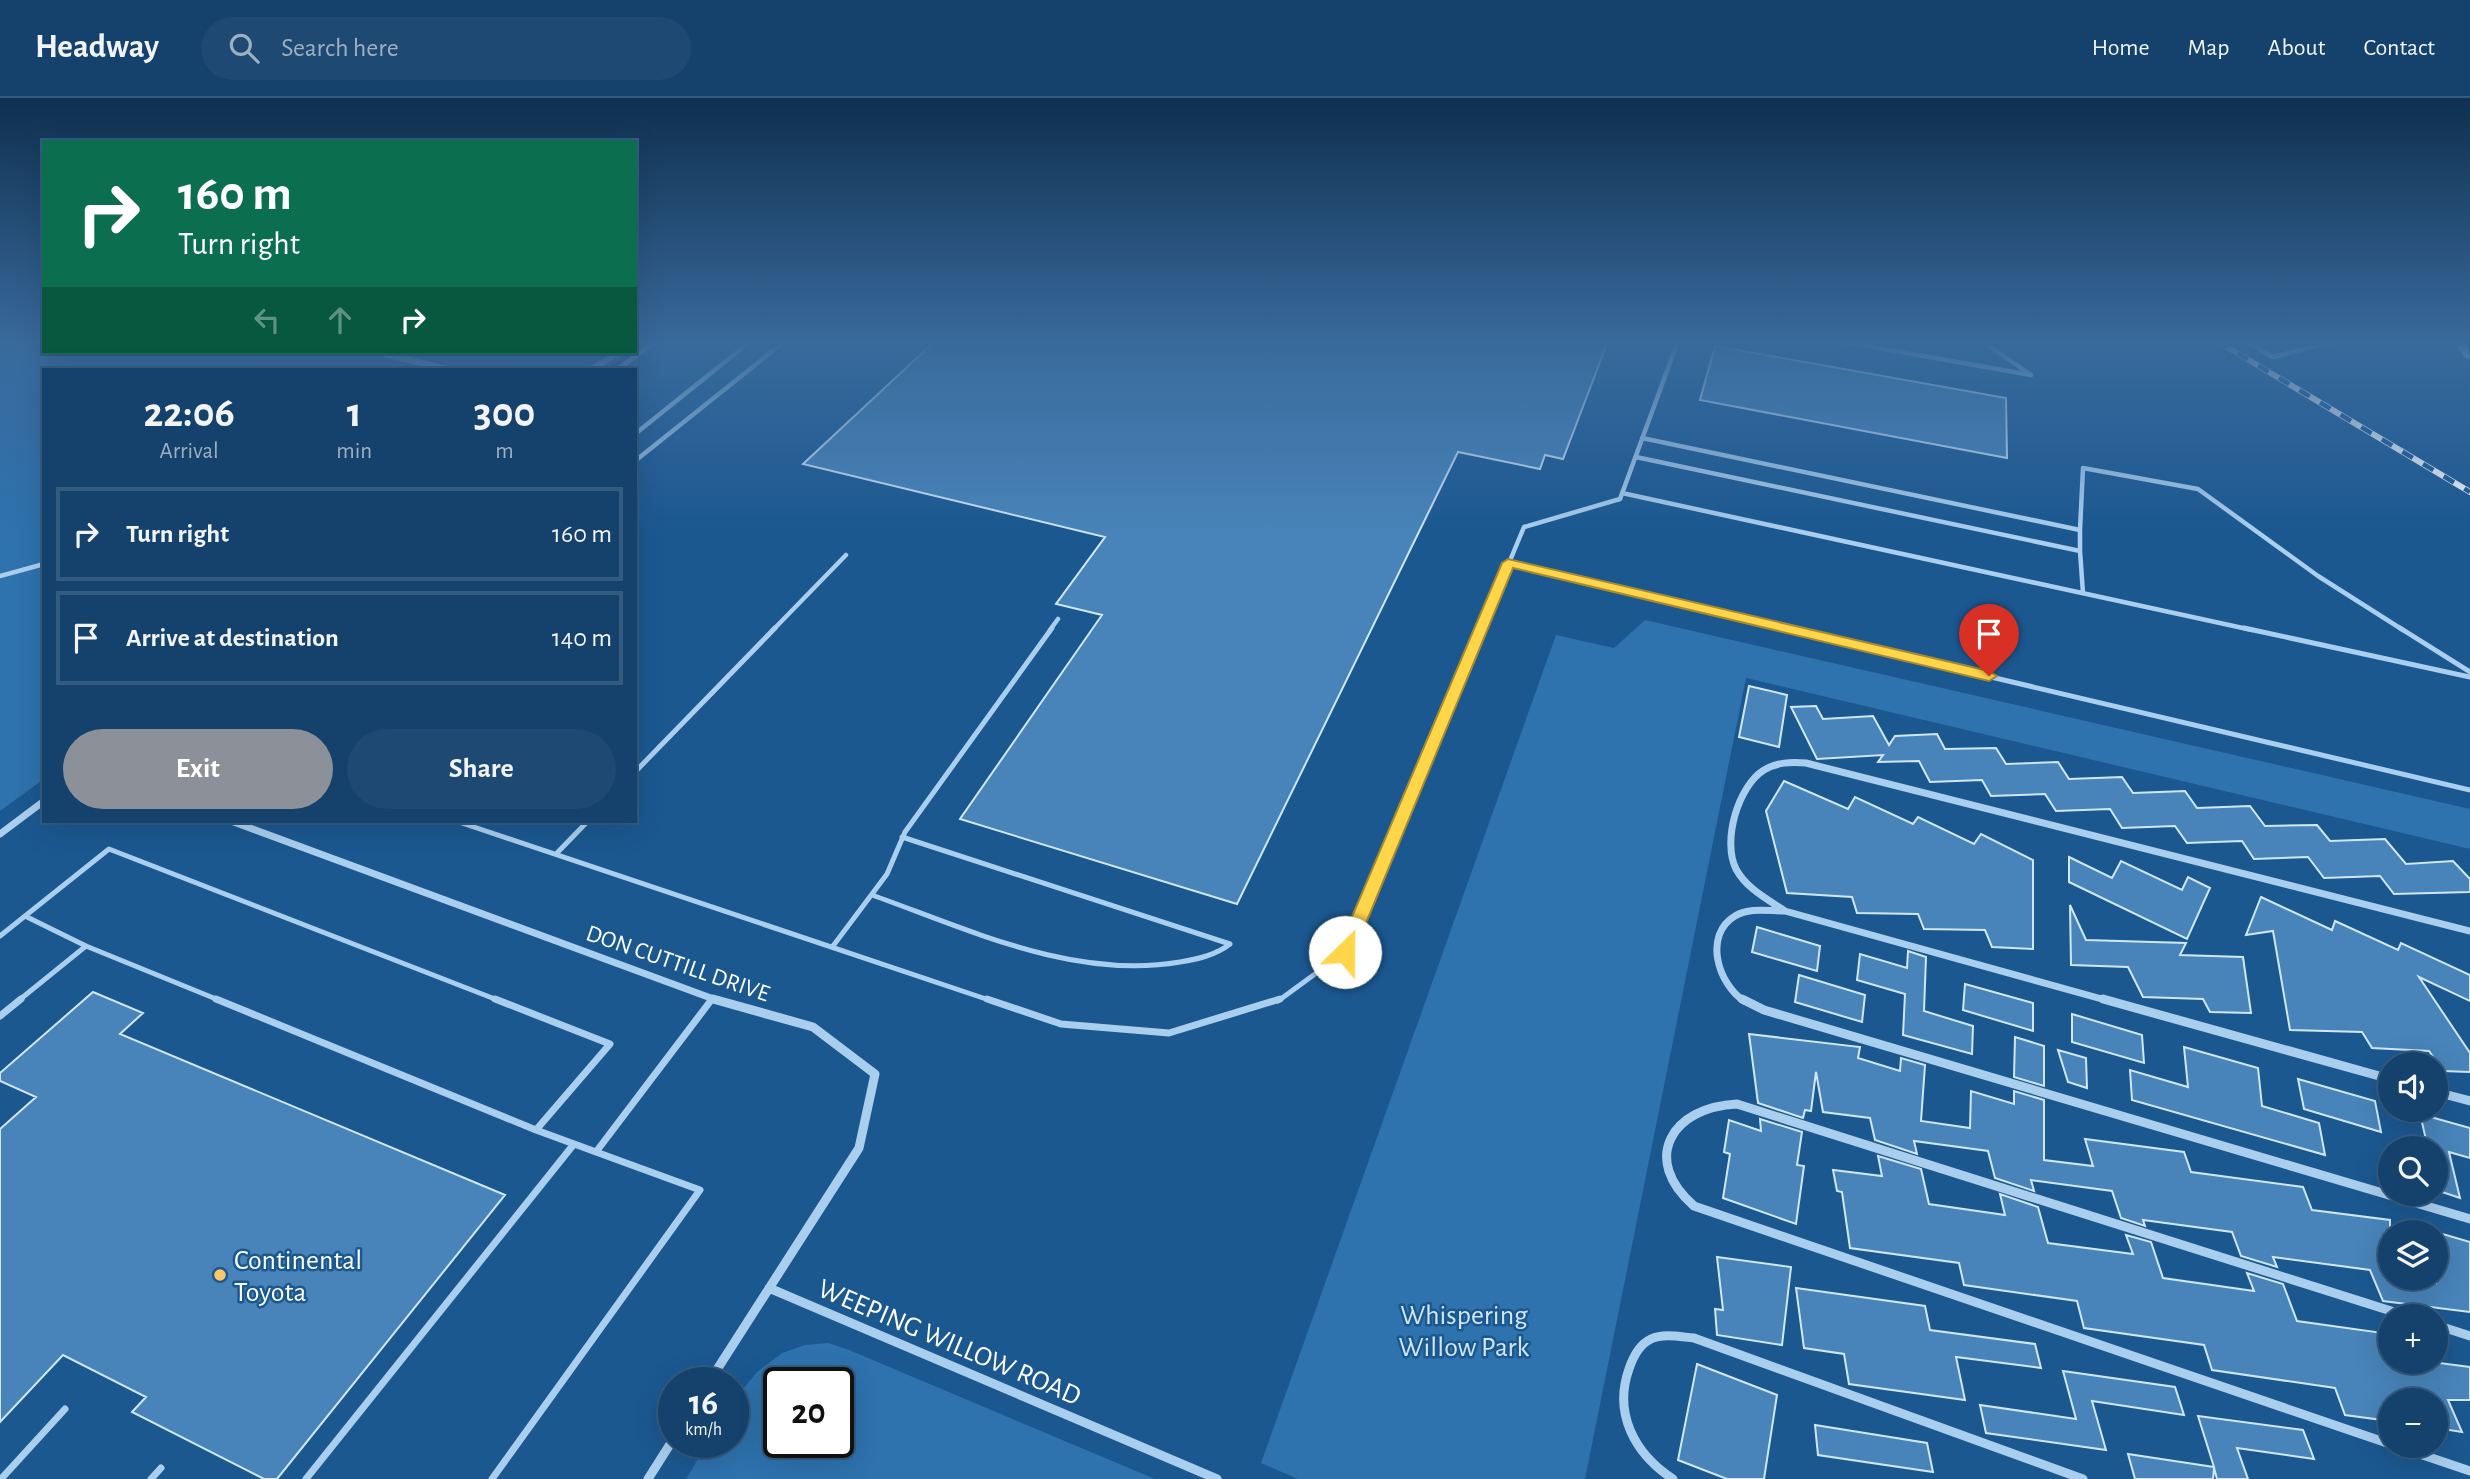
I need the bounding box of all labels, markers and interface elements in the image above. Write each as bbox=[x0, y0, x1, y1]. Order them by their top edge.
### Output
search box bbox=[201, 17, 691, 80]
icon: search bbox=[225, 29, 263, 67]
text: Headway bbox=[35, 31, 159, 64]
text: Search here bbox=[281, 35, 399, 61]
text: Home bbox=[2092, 36, 2150, 60]
text: Map bbox=[2188, 36, 2230, 60]
text: About bbox=[2268, 36, 2325, 60]
text: Contact bbox=[2363, 36, 2435, 60]
icon: right bbox=[63, 168, 154, 259]
text: 160 m bbox=[178, 170, 292, 219]
text: Turn right bbox=[178, 228, 300, 260]
icon: left bbox=[248, 301, 286, 339]
icon: ahead bbox=[321, 301, 359, 339]
icon: right bbox=[394, 301, 432, 339]
text: 22:06 bbox=[143, 392, 235, 434]
text: 1 bbox=[347, 392, 362, 434]
text: 300 bbox=[474, 392, 535, 434]
text: Arrival bbox=[160, 440, 219, 463]
text: min bbox=[336, 440, 372, 463]
text: m bbox=[495, 440, 514, 463]
icon: right bbox=[67, 515, 105, 553]
text: Turn right bbox=[126, 521, 229, 547]
text: 160 m bbox=[552, 521, 612, 547]
pin bbox=[1959, 604, 2019, 676]
icon: arrive bbox=[1970, 615, 2008, 653]
icon: arrive bbox=[67, 619, 105, 657]
text: Arrive at destination bbox=[126, 625, 339, 651]
text: 140 m bbox=[552, 625, 612, 651]
button: Exit bbox=[63, 729, 333, 809]
button: Share bbox=[347, 729, 616, 809]
position arrow bbox=[1308, 915, 1382, 989]
street label: DON CUTTILL DRIVE bbox=[583, 921, 773, 1007]
map controls bbox=[2378, 1052, 2448, 1458]
button: sound bbox=[2378, 1052, 2448, 1122]
button: search bbox=[2378, 1136, 2448, 1206]
button: layers bbox=[2378, 1220, 2448, 1290]
place label: Continental Toyota bbox=[234, 1247, 362, 1307]
marker: Continental Toyota bbox=[212, 1267, 228, 1283]
street label: WEEPING WILLOW ROAD bbox=[814, 1275, 1085, 1411]
park label: Whispering Willow Park bbox=[1399, 1302, 1530, 1362]
button: + bbox=[2378, 1304, 2448, 1374]
speed limit sign: 20 bbox=[763, 1367, 854, 1458]
text: 16 bbox=[689, 1386, 718, 1421]
button: − bbox=[2378, 1388, 2448, 1458]
text: km/h bbox=[685, 1421, 722, 1439]

